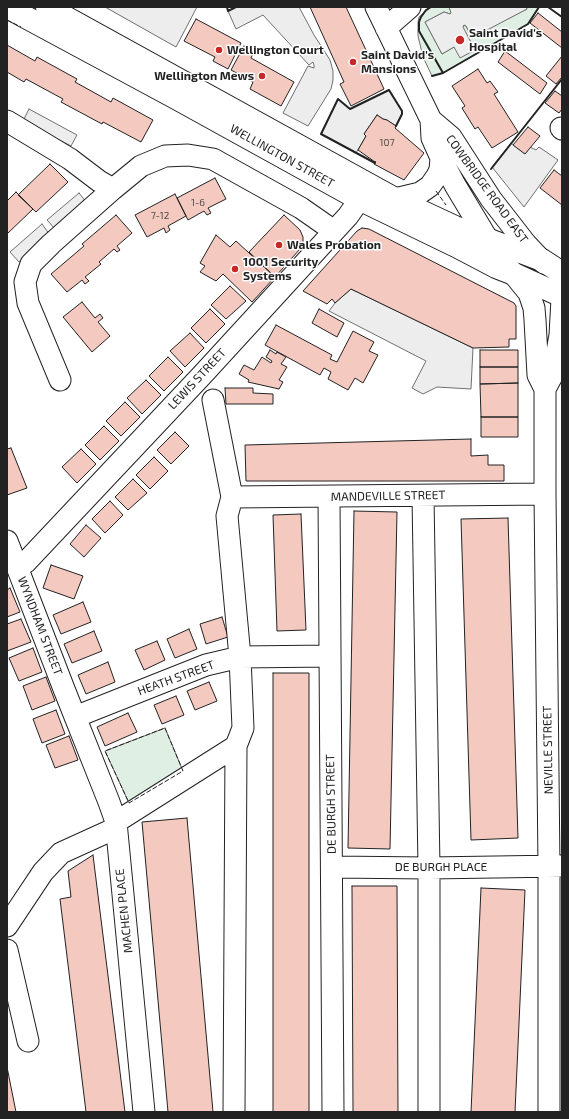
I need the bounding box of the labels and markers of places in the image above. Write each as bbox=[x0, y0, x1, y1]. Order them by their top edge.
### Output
place label: Saint David's Hospital bbox=[469, 26, 542, 54]
marker: Saint David's Hospital bbox=[454, 34, 466, 46]
place label: Wellington Court bbox=[227, 43, 324, 57]
marker: Wellington Court bbox=[214, 45, 224, 55]
place label: Saint David's Mansions bbox=[361, 48, 434, 76]
marker: Saint David's Mansions bbox=[348, 57, 358, 67]
place label: Wellington Mews bbox=[154, 69, 254, 83]
marker: Wellington Mews bbox=[257, 71, 267, 81]
place label: Wales Probation bbox=[287, 238, 381, 252]
marker: Wales Probation bbox=[274, 240, 284, 250]
place label: 1001 Security Systems bbox=[243, 255, 318, 283]
marker: 1001 Security Systems bbox=[230, 264, 240, 274]

